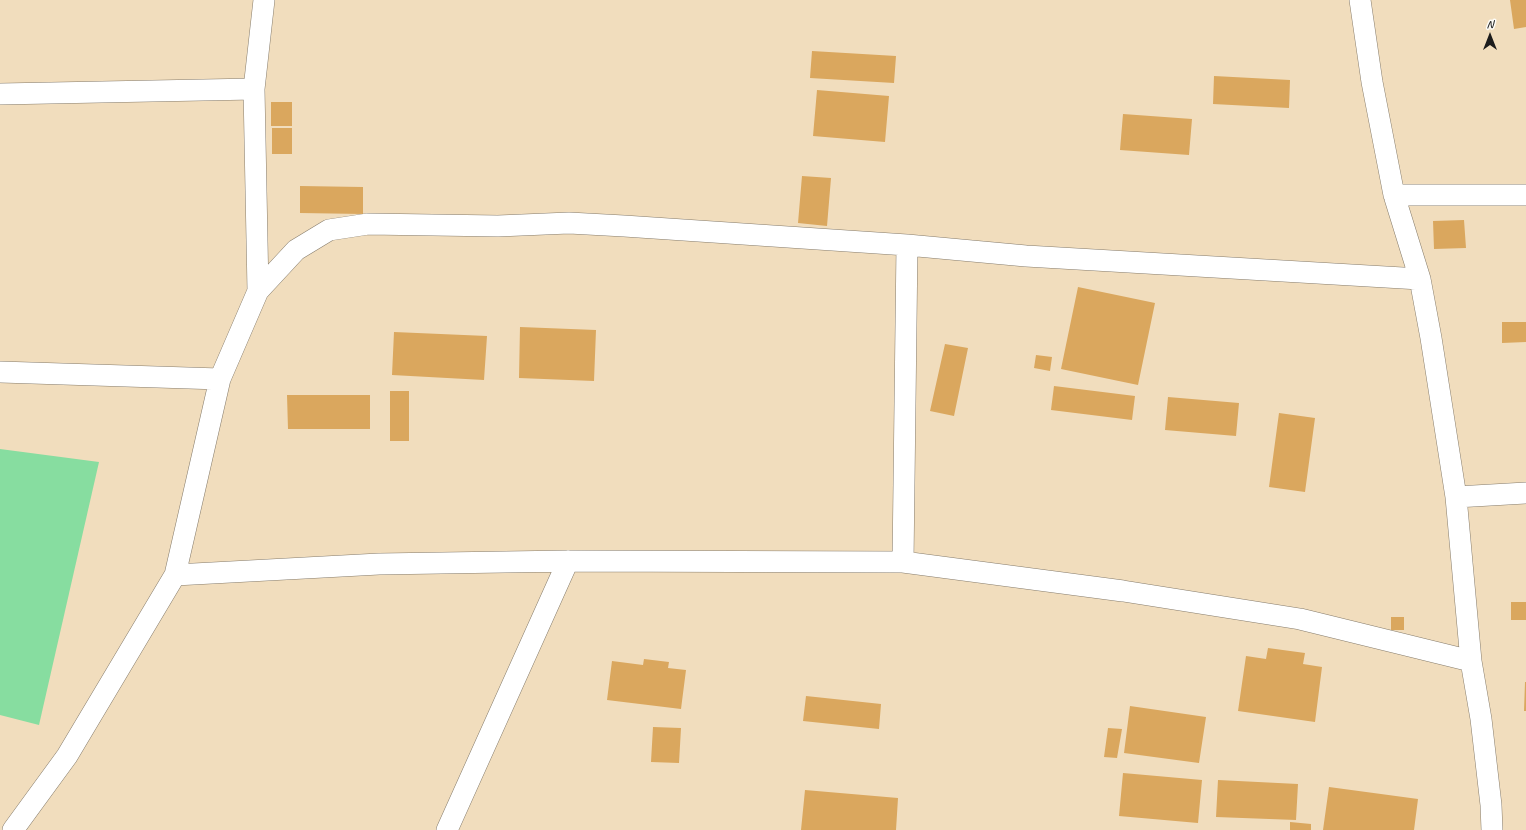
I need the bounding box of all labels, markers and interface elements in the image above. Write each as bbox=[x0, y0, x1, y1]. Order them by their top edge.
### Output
north arrow bbox=[1470, 16, 1510, 56]
text: N bbox=[1487, 17, 1493, 31]

